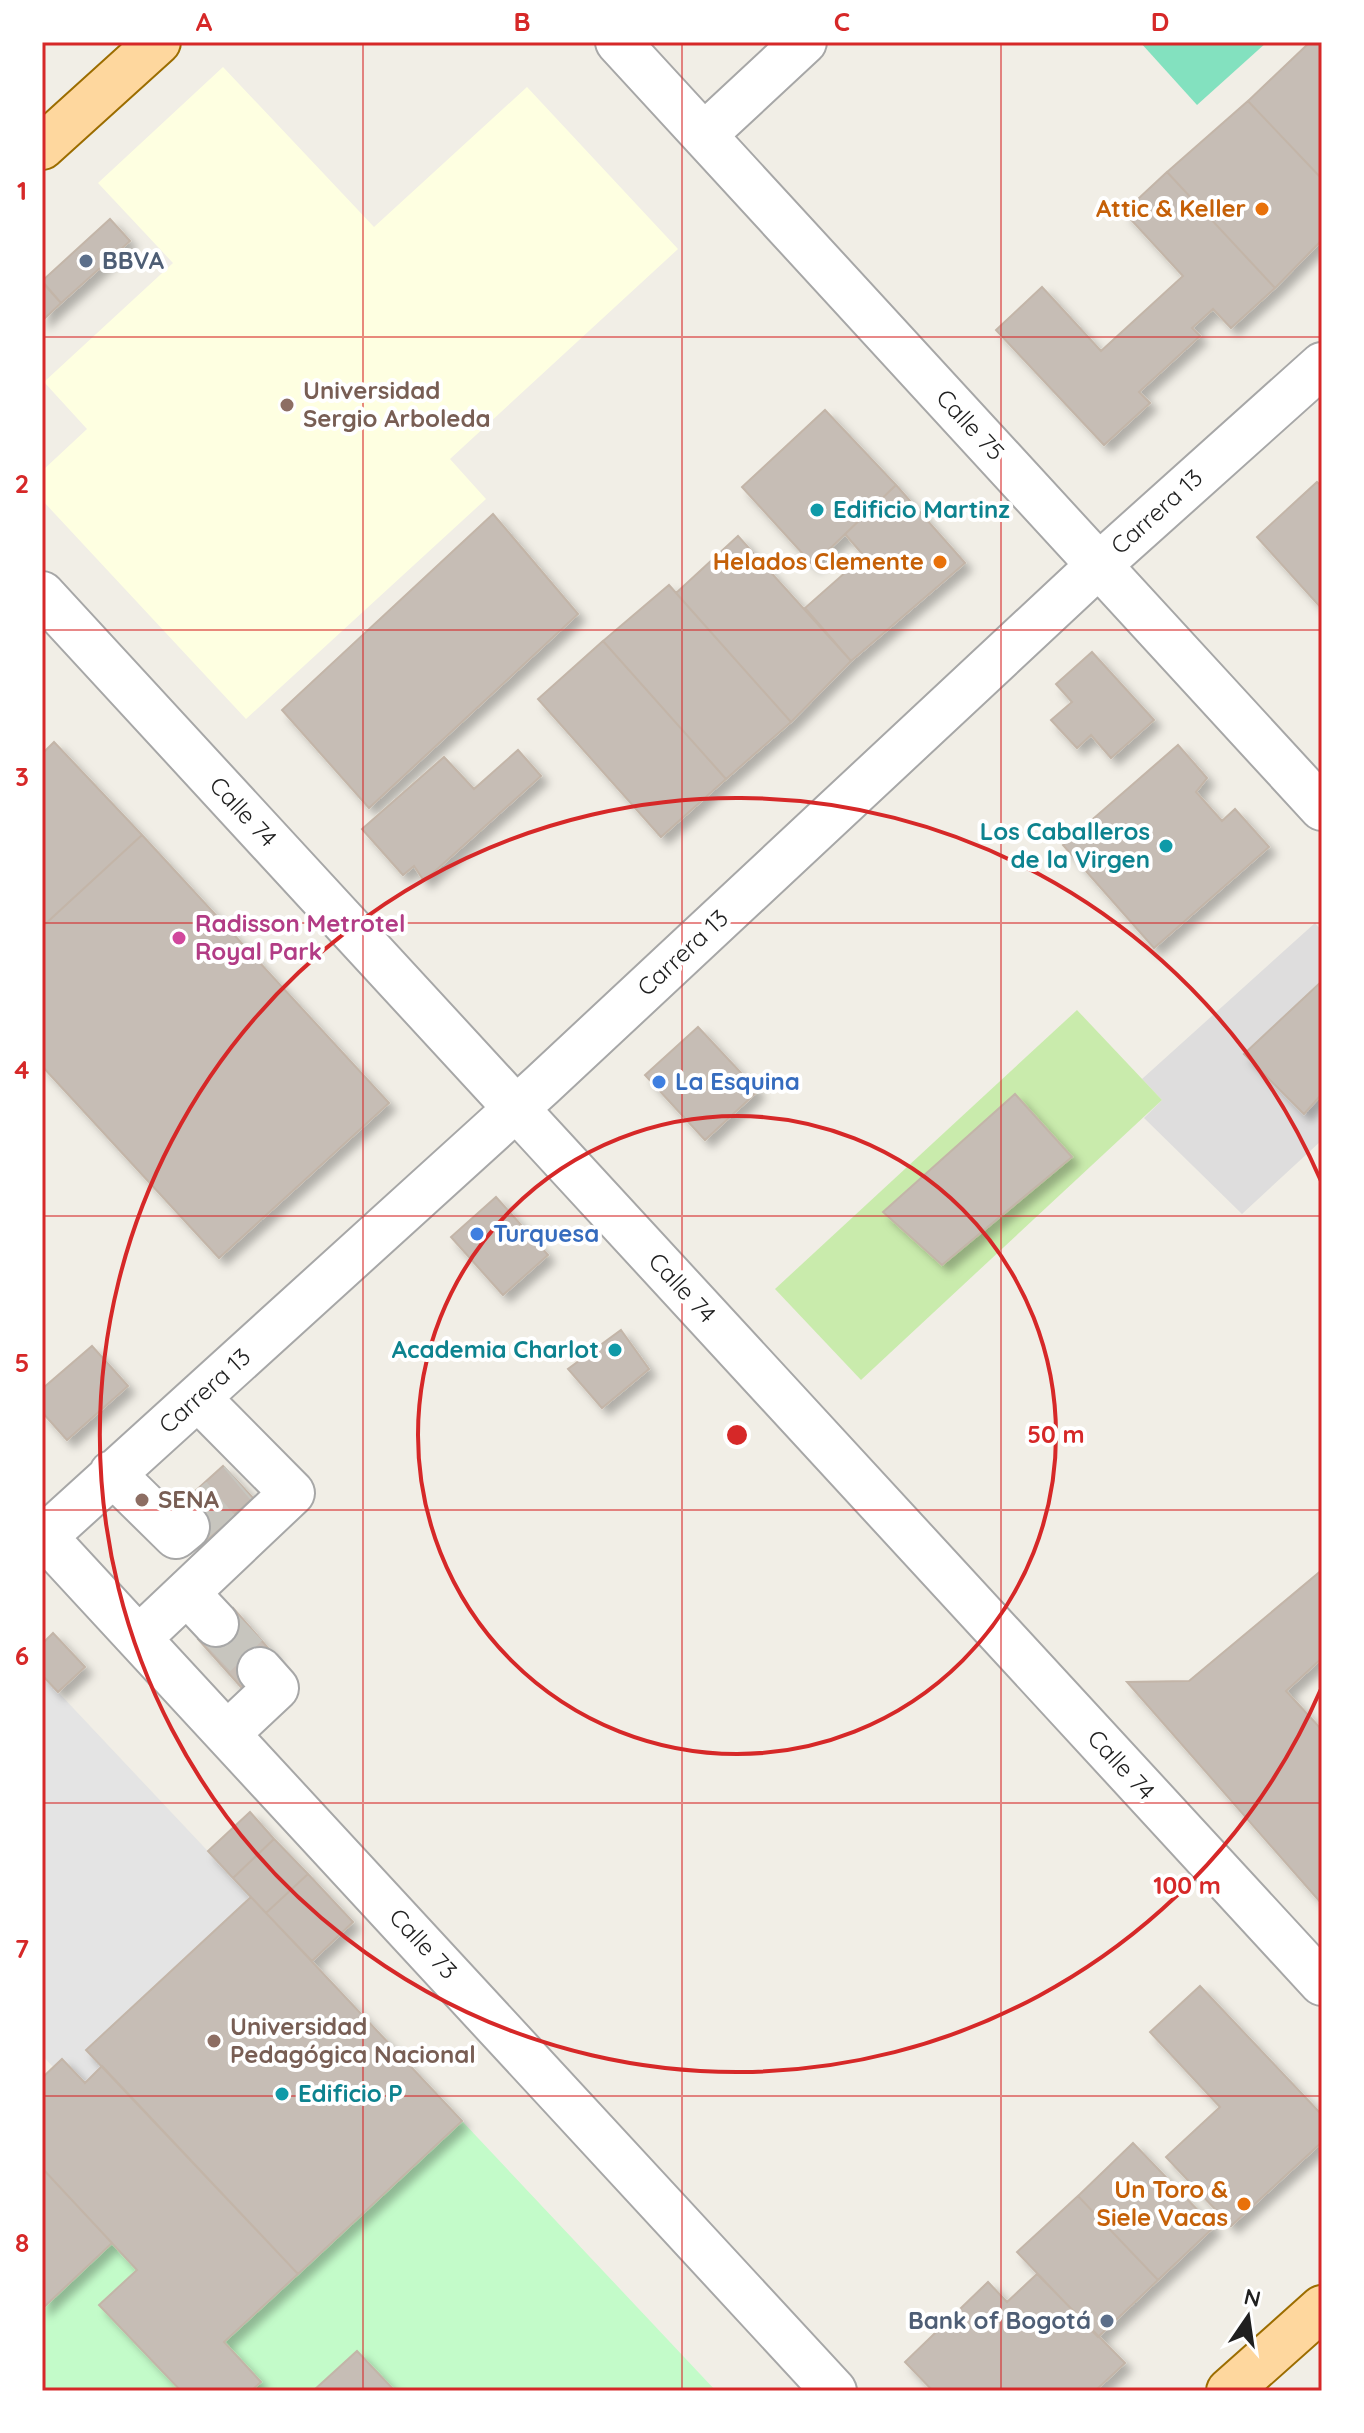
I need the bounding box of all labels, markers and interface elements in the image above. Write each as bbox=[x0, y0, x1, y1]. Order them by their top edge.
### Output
text: A bbox=[196, 5, 213, 38]
text: B bbox=[513, 5, 531, 38]
text: C bbox=[834, 5, 850, 38]
text: D bbox=[1151, 5, 1169, 38]
text: 1 bbox=[17, 174, 27, 207]
place label: Attic & Keller bbox=[1096, 193, 1246, 223]
marker: Attic & Keller bbox=[1253, 200, 1271, 218]
place label: BBVA bbox=[102, 245, 165, 275]
marker: BBVA bbox=[77, 252, 95, 270]
place label: Universidad Sergio Arboleda bbox=[303, 375, 491, 433]
street label: Calle 75 bbox=[930, 382, 1011, 466]
marker: Universidad Sergio Arboleda bbox=[278, 396, 296, 414]
street label: Carrera 13 bbox=[1104, 462, 1208, 560]
text: 2 bbox=[15, 467, 29, 500]
place label: Edificio Martinz bbox=[833, 494, 1010, 524]
marker: Edificio Martinz bbox=[808, 501, 826, 519]
place label: Helados Clemente bbox=[713, 546, 924, 576]
marker: Helados Clemente bbox=[931, 553, 949, 571]
text: 3 bbox=[15, 760, 29, 793]
street label: Calle 74 bbox=[204, 770, 284, 853]
place label: Los Caballeros de la Virgen bbox=[980, 816, 1150, 874]
marker: Los Caballeros de la Virgen bbox=[1157, 837, 1175, 855]
street label: Carrera 13 bbox=[631, 903, 734, 1002]
place label: Radisson Metrotel Royal Park bbox=[195, 908, 405, 966]
marker: Radisson Metrotel Royal Park bbox=[170, 929, 188, 947]
text: 4 bbox=[14, 1053, 30, 1086]
place label: La Esquina bbox=[675, 1066, 800, 1096]
marker: La Esquina bbox=[650, 1073, 668, 1091]
place label: Turquesa bbox=[493, 1218, 599, 1248]
marker: Turquesa bbox=[468, 1225, 486, 1243]
street label: Calle 74 bbox=[643, 1246, 723, 1329]
place label: Academia Charlot bbox=[392, 1334, 599, 1364]
street label: Carrera 13 bbox=[152, 1341, 256, 1439]
marker: Academia Charlot bbox=[606, 1341, 624, 1359]
text: 5 bbox=[15, 1346, 29, 1379]
text: 50 m bbox=[1027, 1419, 1085, 1449]
centre of rings bbox=[723, 1421, 751, 1449]
place label: SENA bbox=[158, 1484, 220, 1514]
marker: SENA bbox=[133, 1491, 151, 1509]
text: 6 bbox=[15, 1639, 29, 1672]
street label: Calle 74 bbox=[1082, 1723, 1162, 1806]
text: 100 m bbox=[1153, 1870, 1221, 1900]
street label: Calle 73 bbox=[383, 1902, 464, 1985]
text: 7 bbox=[15, 1932, 29, 1965]
place label: Universidad Pedagógica Nacional bbox=[230, 2011, 476, 2069]
marker: Universidad Pedagógica Nacional bbox=[205, 2032, 223, 2050]
place label: Edificio P bbox=[298, 2078, 403, 2108]
marker: Edificio P bbox=[273, 2085, 291, 2103]
place label: Un Toro & Siele Vacas bbox=[1097, 2174, 1228, 2232]
marker: Un Toro & Siele Vacas bbox=[1235, 2195, 1253, 2213]
text: 8 bbox=[15, 2226, 29, 2259]
north arrow bbox=[1208, 2277, 1288, 2357]
text: N bbox=[1241, 2282, 1264, 2313]
place label: Bank of Bogotá bbox=[908, 2305, 1091, 2335]
marker: Bank of Bogotá bbox=[1098, 2312, 1116, 2330]

